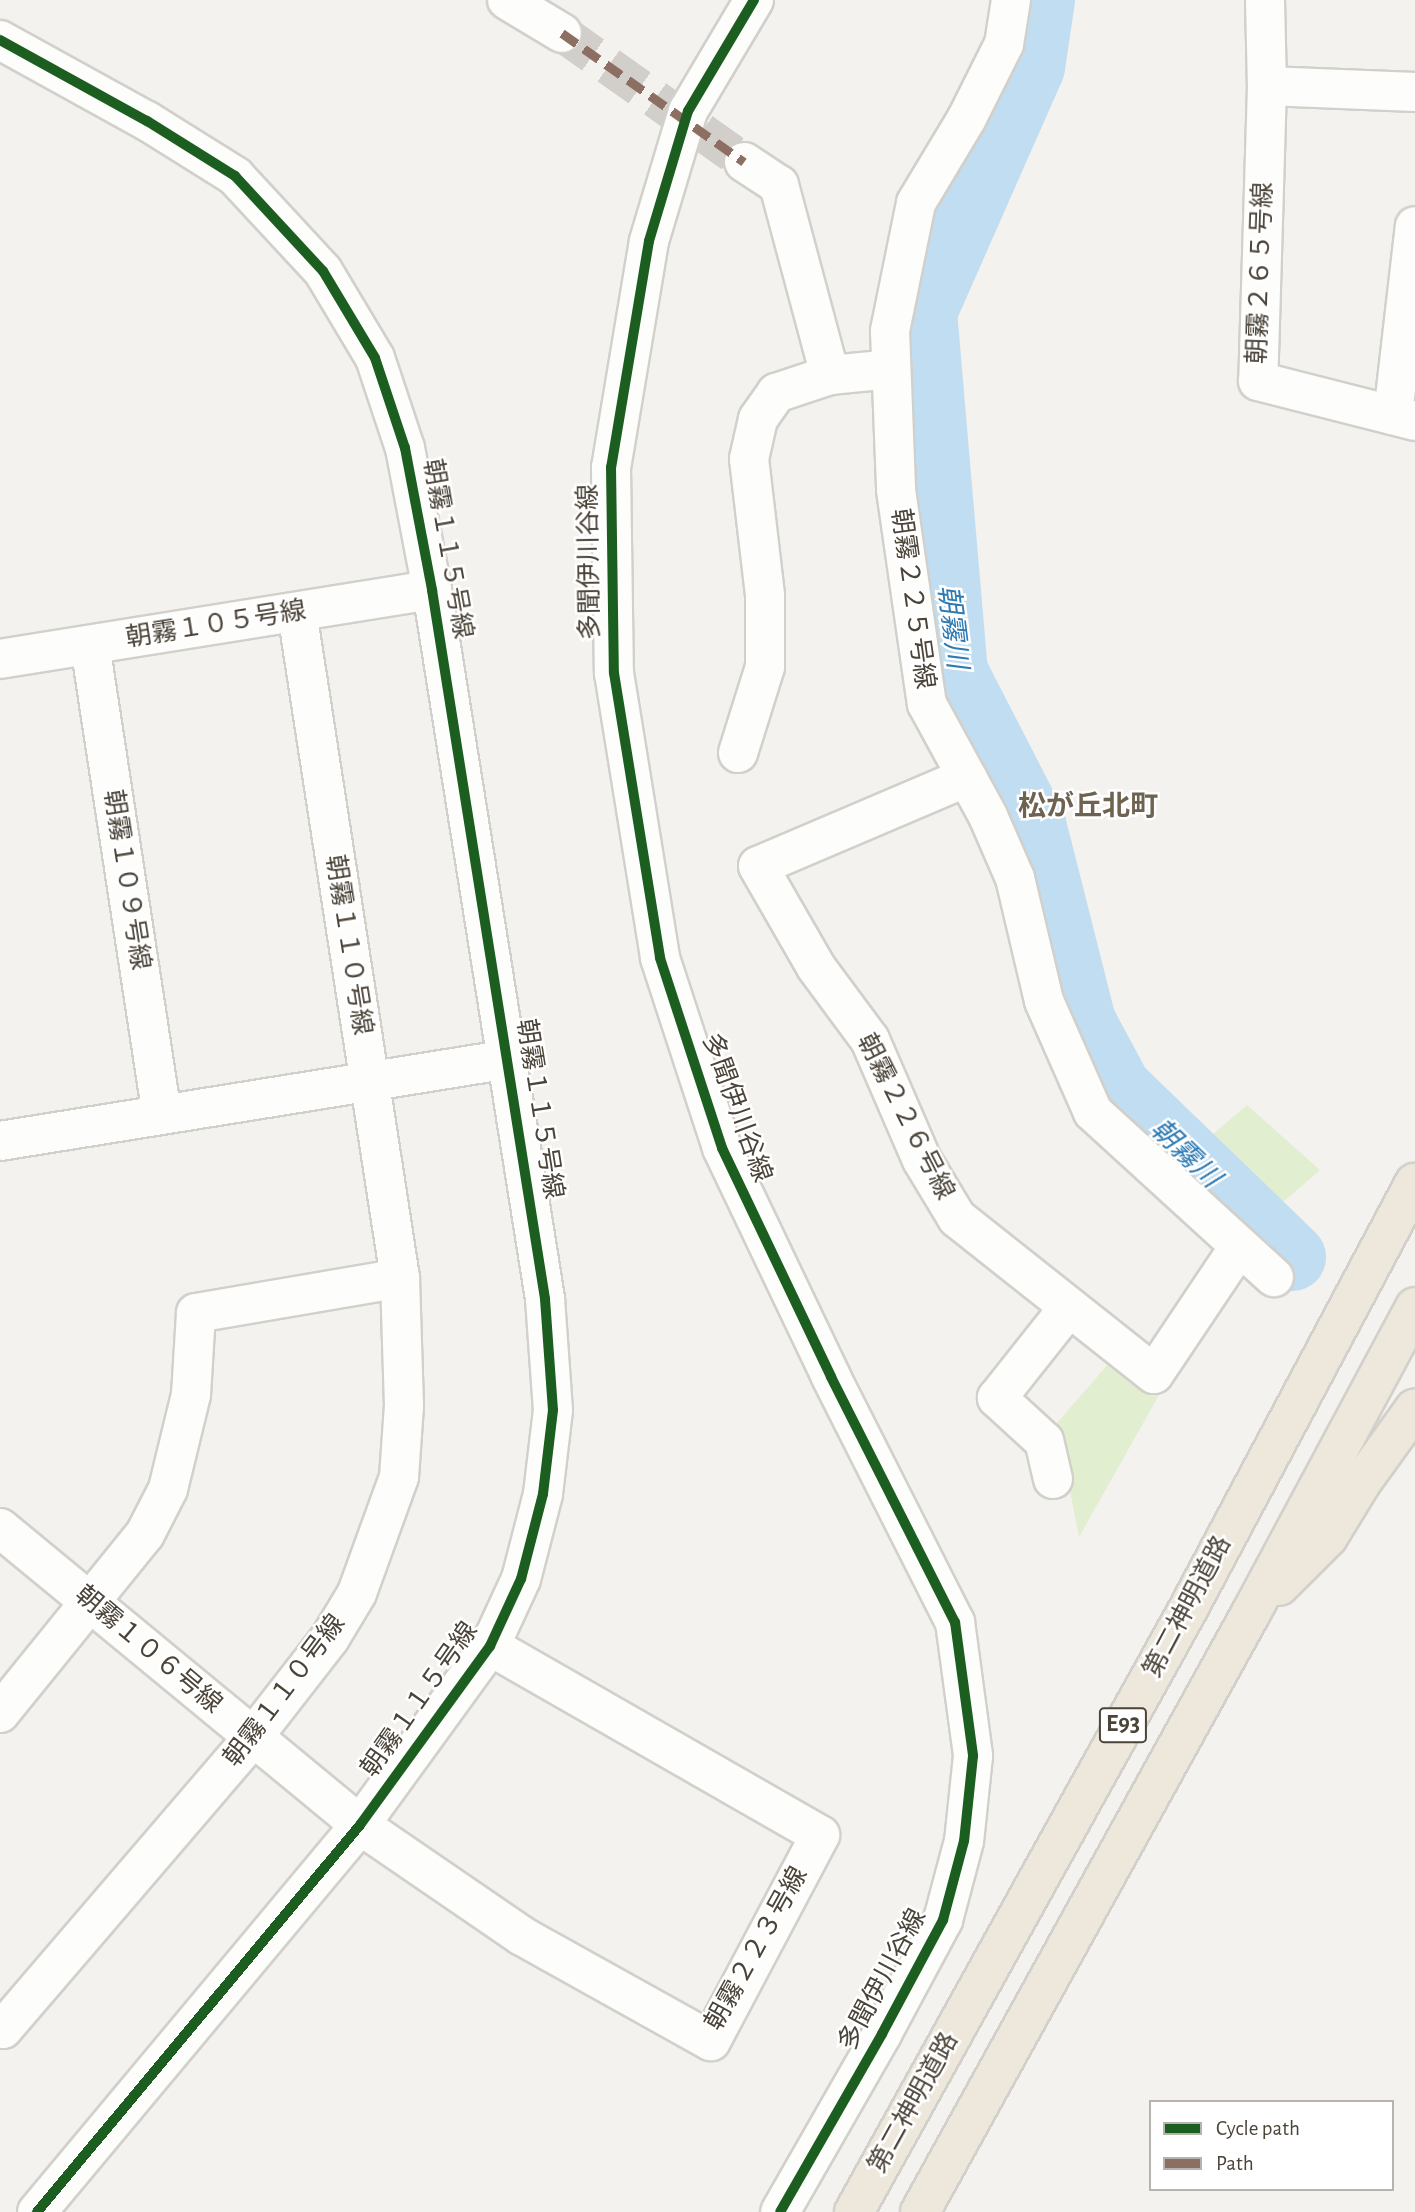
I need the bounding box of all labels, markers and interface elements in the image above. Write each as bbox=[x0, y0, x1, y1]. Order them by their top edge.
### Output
street label: 朝霧２６５号線 bbox=[1242, 182, 1280, 364]
street label: 朝霧１１５号線 bbox=[416, 457, 478, 641]
street label: 多聞伊川谷線 bbox=[573, 484, 607, 640]
street label: 朝霧２２５号線 bbox=[884, 507, 940, 691]
water label: 朝霧川 bbox=[930, 583, 974, 671]
street label: 朝霧１０５号線 bbox=[124, 595, 308, 655]
street label: 朝霧１０９号線 bbox=[96, 788, 156, 972]
district label: 松が丘北町 bbox=[1018, 790, 1158, 824]
street label: 朝霧１１０号線 bbox=[318, 853, 378, 1037]
street label: 朝霧１１５号線 bbox=[509, 1017, 569, 1201]
street label: 多聞伊川谷線 bbox=[695, 1029, 777, 1187]
street label: 朝霧２２６号線 bbox=[850, 1029, 960, 1205]
water label: 朝霧川 bbox=[1143, 1113, 1227, 1195]
street label: 第二神明道路 bbox=[1138, 1531, 1238, 1683]
street label: 朝霧１０６号線 bbox=[68, 1580, 228, 1720]
street label: 朝霧１１０号線 bbox=[218, 1609, 352, 1773]
street label: 朝霧１１５号線 bbox=[355, 1617, 485, 1783]
road number: E93 bbox=[1098, 1704, 1148, 1745]
street label: 朝霧２２３号線 bbox=[699, 1862, 815, 2036]
street label: 多聞伊川谷線 bbox=[833, 1904, 933, 2056]
street label: 第二神明道路 bbox=[863, 2027, 965, 2179]
legend bbox=[1149, 2100, 1394, 2191]
text: Cycle path bbox=[1216, 2118, 1300, 2139]
text: Path bbox=[1216, 2153, 1254, 2174]

